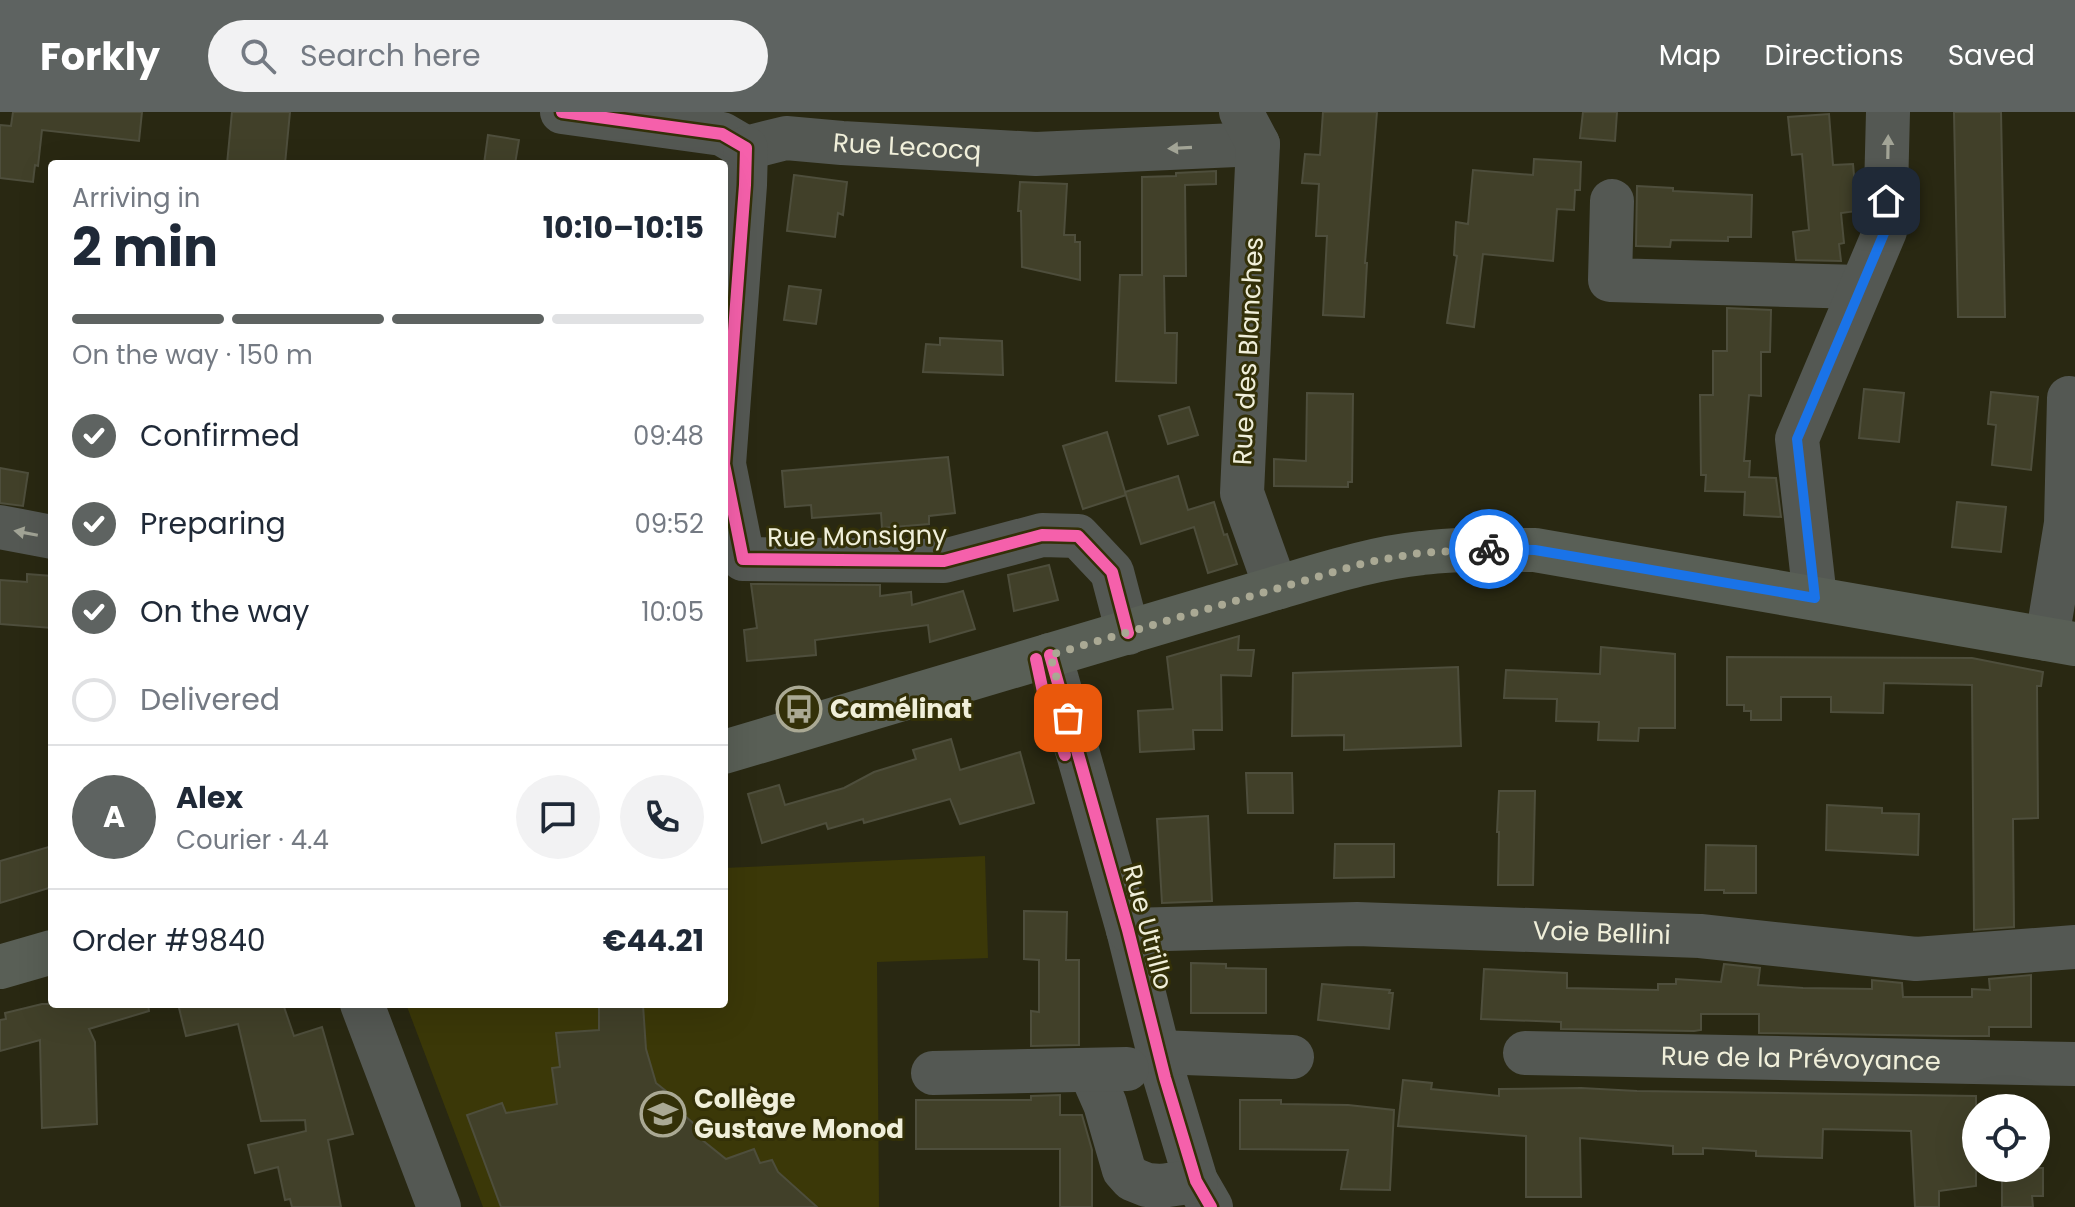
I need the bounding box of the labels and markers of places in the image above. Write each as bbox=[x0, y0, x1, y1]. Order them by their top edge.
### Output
pin bbox=[1852, 167, 1920, 235]
pin bbox=[1034, 684, 1102, 752]
bus stop icon: Camélinat bbox=[775, 685, 823, 733]
place label: Camélinat bbox=[830, 691, 972, 727]
place label: Collège Gustave Monod bbox=[694, 1081, 904, 1147]
school or university icon: Collège Gustave Monod bbox=[639, 1090, 687, 1138]

